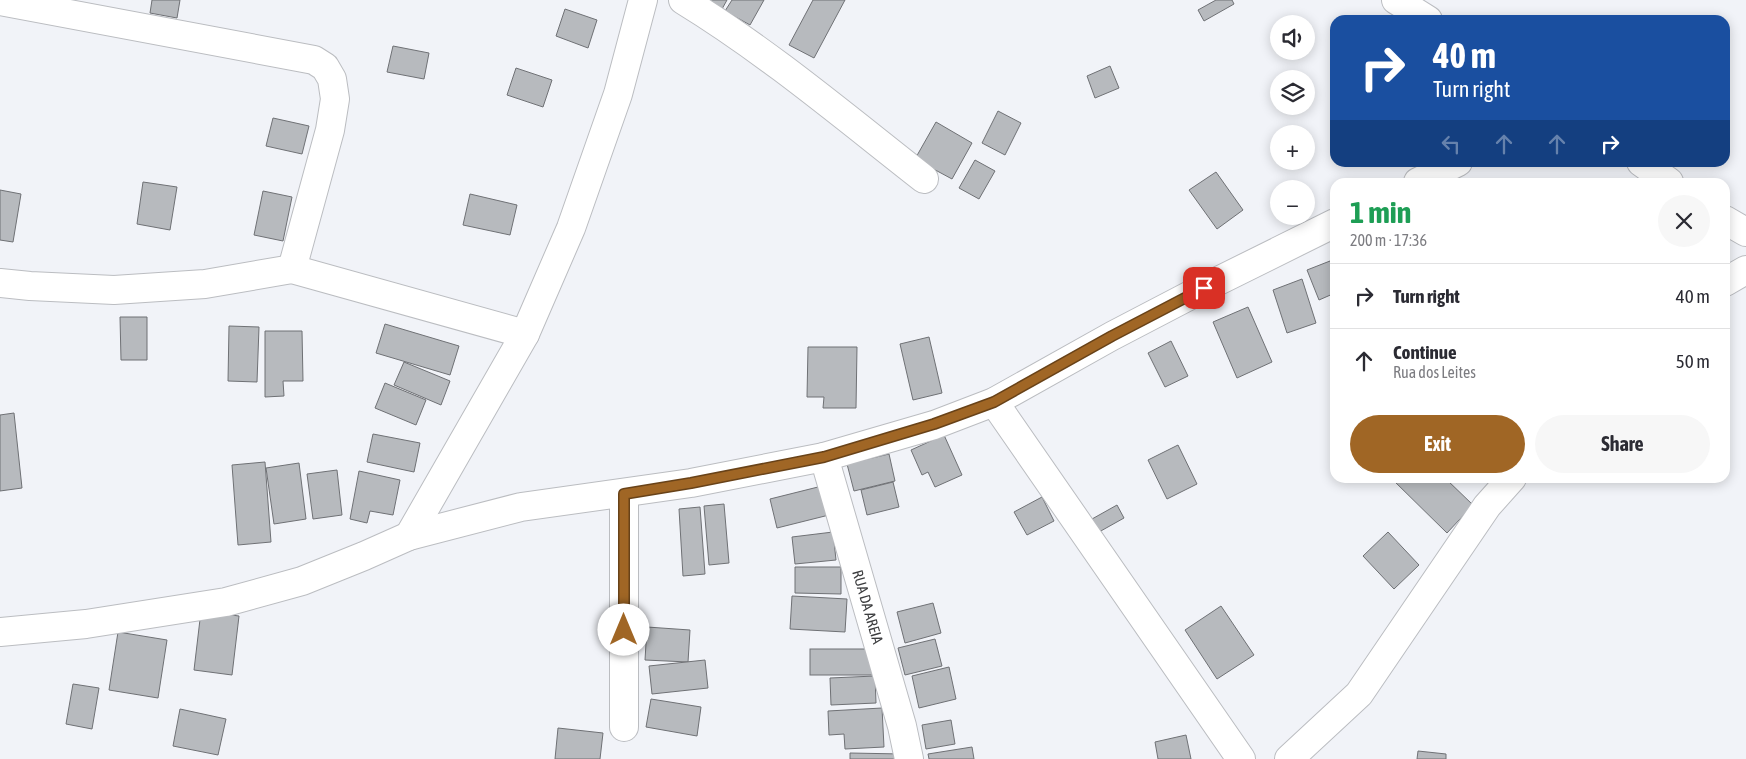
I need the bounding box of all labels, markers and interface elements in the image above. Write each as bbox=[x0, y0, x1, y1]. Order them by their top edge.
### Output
map controls bbox=[1270, 15, 1315, 225]
button: sound bbox=[1270, 15, 1315, 60]
icon: right bbox=[1350, 35, 1415, 100]
text: 40 m bbox=[1433, 35, 1496, 75]
button: layers bbox=[1270, 70, 1315, 115]
text: Turn right bbox=[1433, 76, 1510, 102]
button: + bbox=[1270, 125, 1315, 170]
icon: left bbox=[1437, 130, 1465, 158]
icon: ahead bbox=[1490, 130, 1518, 158]
icon: ahead bbox=[1543, 130, 1571, 158]
icon: right bbox=[1596, 130, 1624, 158]
button: − bbox=[1270, 180, 1315, 225]
text: 1 min bbox=[1350, 195, 1411, 229]
button: close bbox=[1658, 195, 1710, 247]
text: 200 m · 17:36 bbox=[1350, 231, 1427, 249]
pin bbox=[1183, 267, 1225, 309]
icon: arrive bbox=[1190, 274, 1218, 302]
icon: right bbox=[1350, 282, 1378, 310]
text: Turn right bbox=[1393, 285, 1460, 307]
text: 40 m bbox=[1676, 285, 1710, 307]
text: Continue bbox=[1393, 341, 1457, 363]
icon: ahead bbox=[1350, 347, 1378, 375]
text: 50 m bbox=[1676, 350, 1710, 372]
text: Rua dos Leites bbox=[1393, 363, 1476, 381]
button: Exit bbox=[1350, 415, 1525, 473]
button: Share bbox=[1535, 415, 1710, 473]
street label: RUA DA AREIA bbox=[849, 568, 887, 646]
position arrow bbox=[597, 603, 649, 655]

